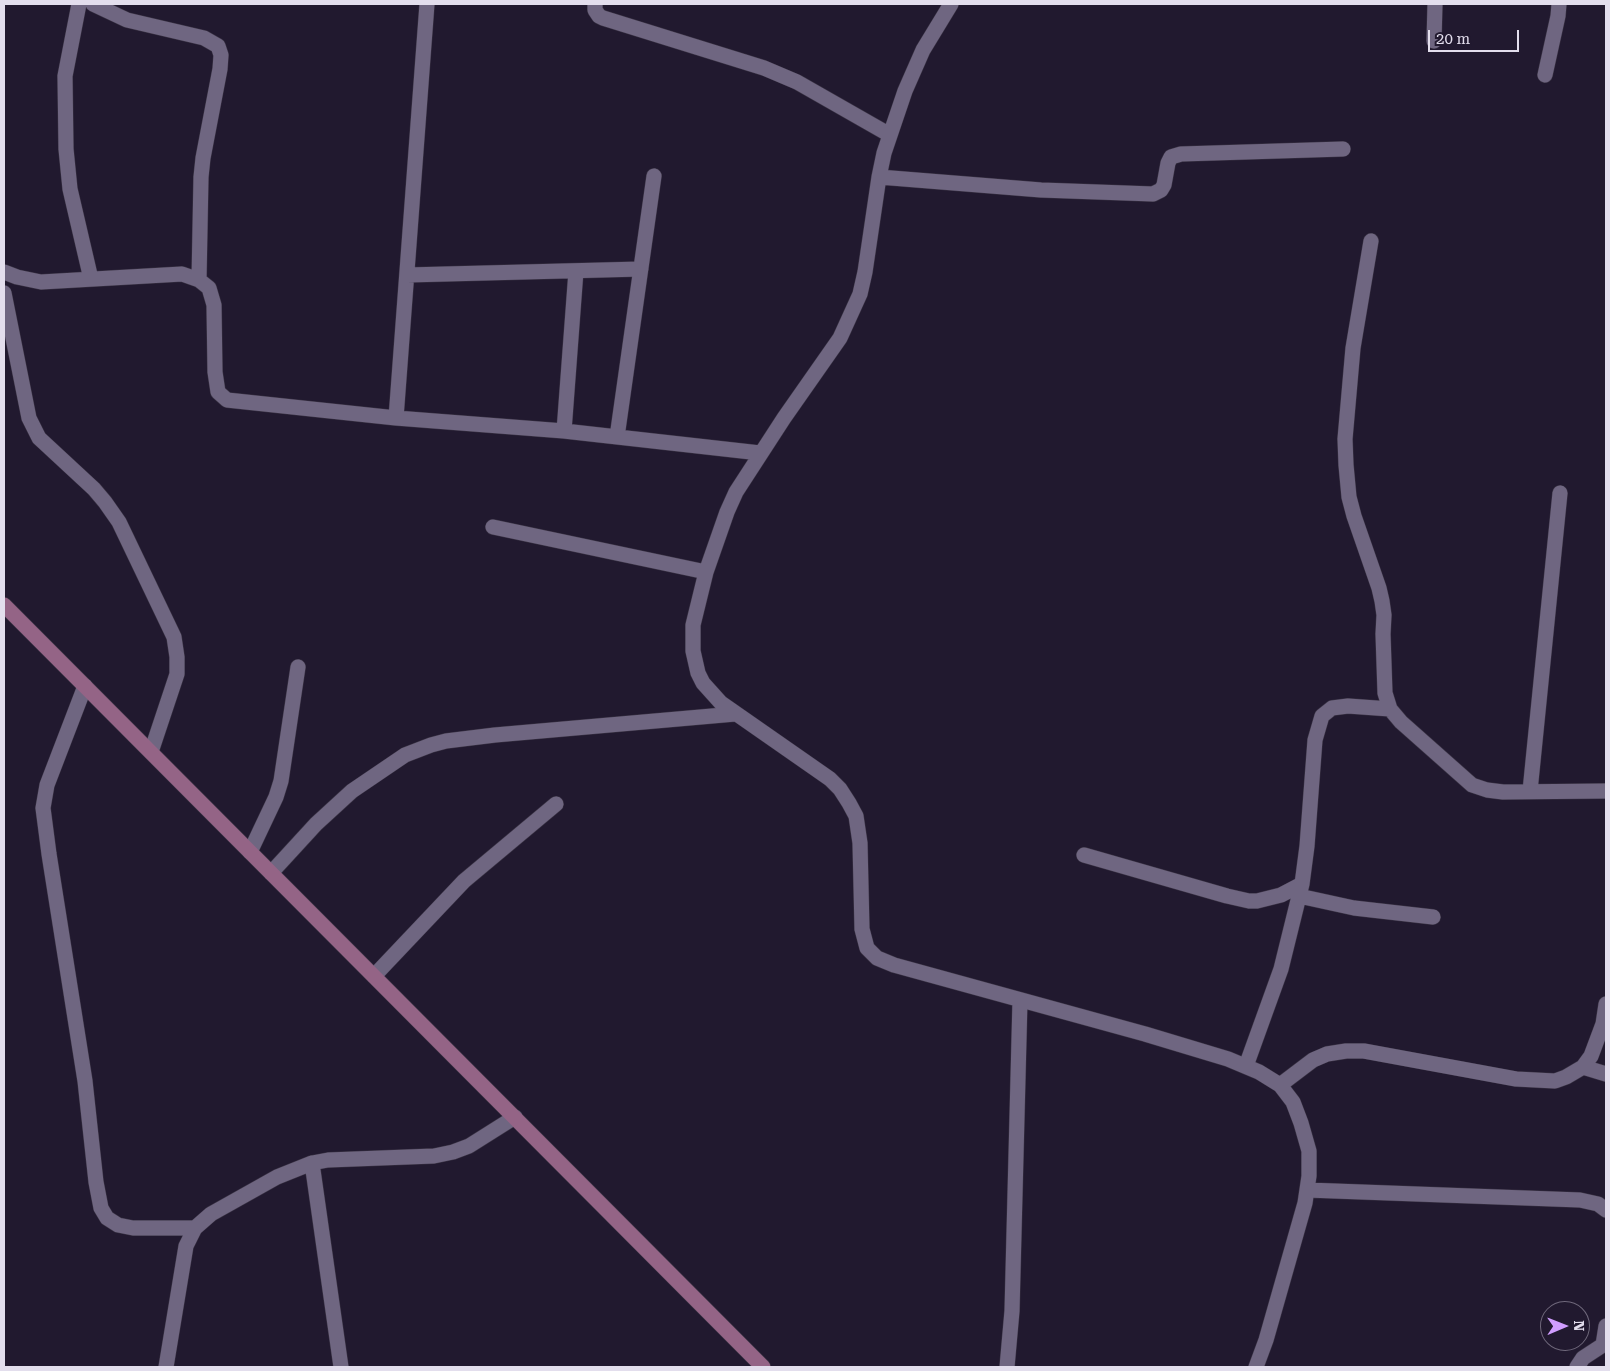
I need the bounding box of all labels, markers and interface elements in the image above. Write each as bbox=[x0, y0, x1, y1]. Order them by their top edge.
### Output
scale bar bbox=[1430, 20, 1521, 52]
text: 20 m bbox=[1436, 30, 1470, 48]
north arrow bbox=[1540, 1301, 1590, 1351]
text: N bbox=[1571, 1320, 1587, 1331]

